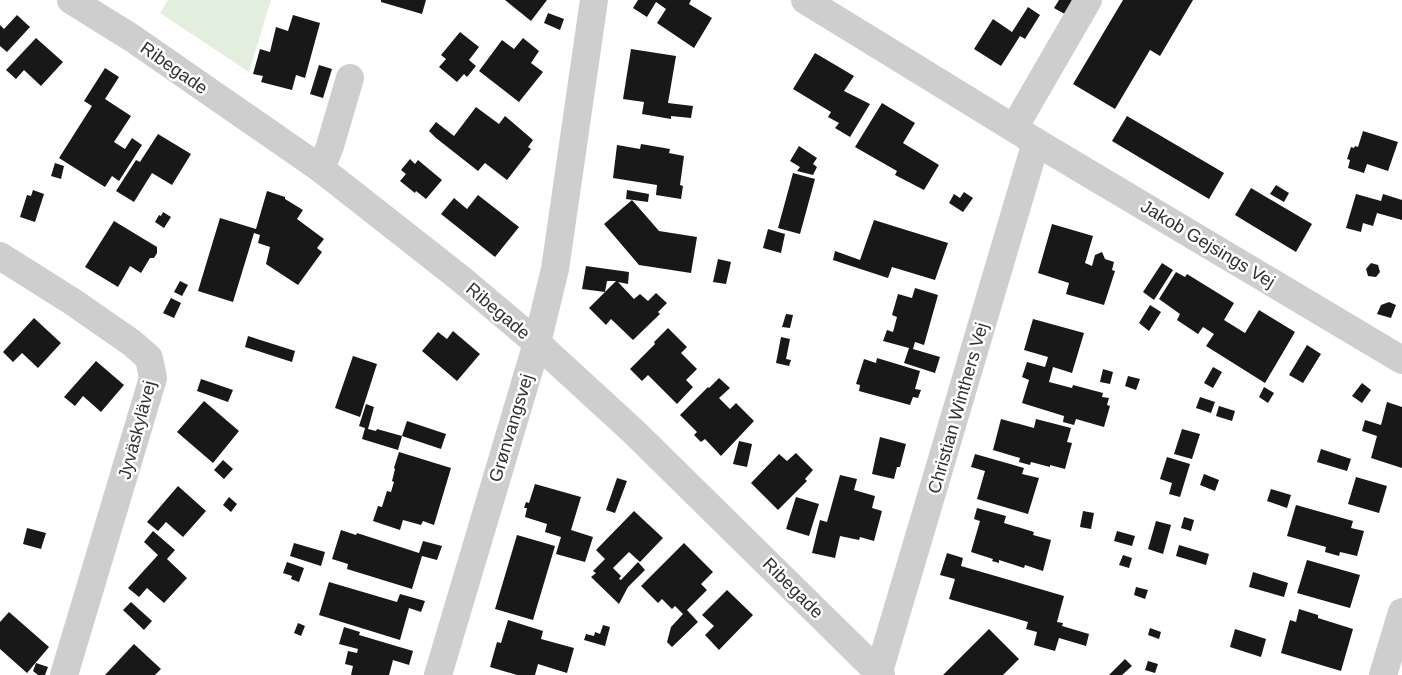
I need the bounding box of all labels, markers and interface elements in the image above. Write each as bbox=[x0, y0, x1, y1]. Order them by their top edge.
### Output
street label: Ribegade bbox=[137, 38, 211, 98]
street label: Jakob Gejsings Vej bbox=[1137, 196, 1279, 292]
street label: Ribegade bbox=[462, 279, 534, 343]
street label: Christian Winthers Vej bbox=[924, 320, 992, 496]
street label: Grønvangsvej bbox=[485, 372, 537, 484]
street label: Jyväskylävej bbox=[114, 379, 160, 481]
street label: Ribegade bbox=[759, 554, 827, 622]

